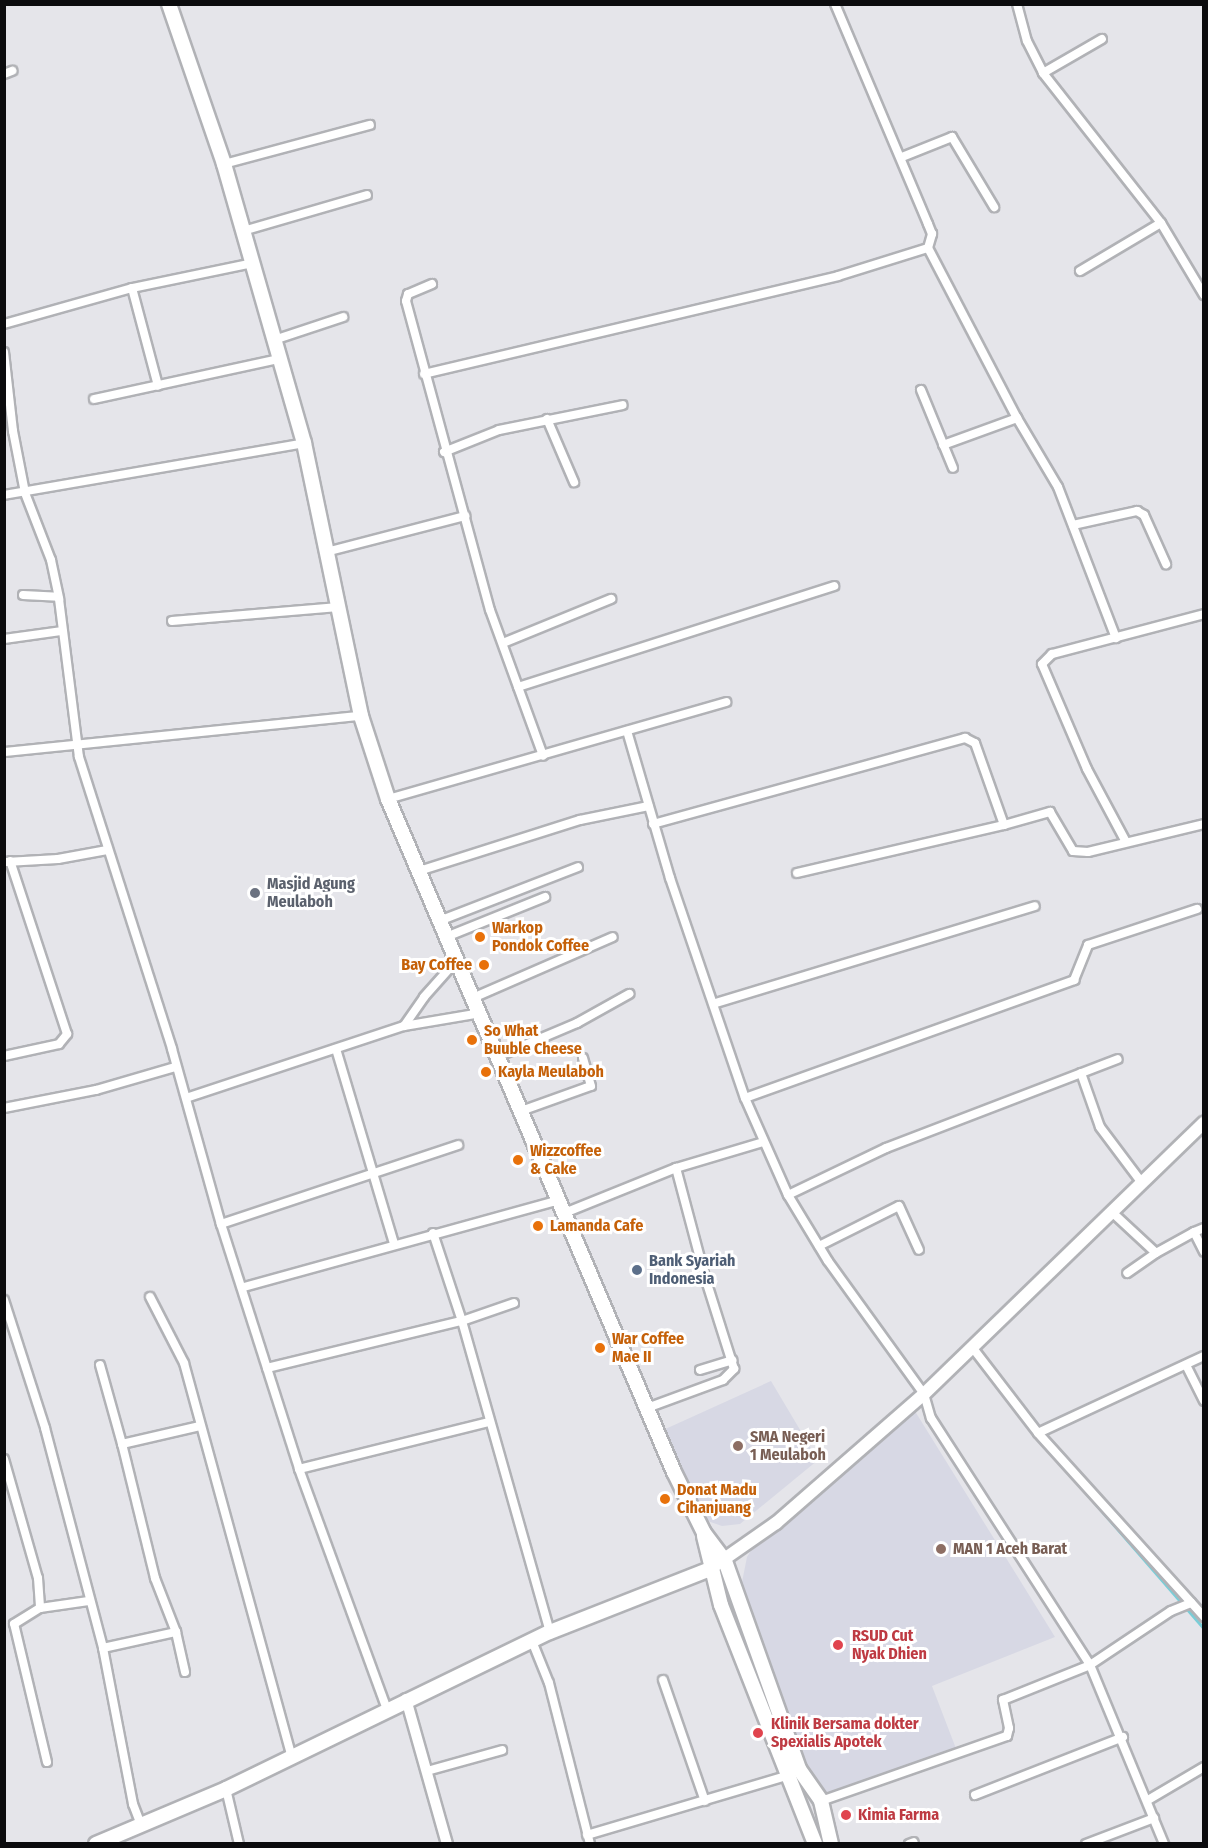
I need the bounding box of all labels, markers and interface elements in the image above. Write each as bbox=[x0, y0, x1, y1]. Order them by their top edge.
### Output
place label: Masjid Agung Meulaboh bbox=[267, 874, 355, 912]
marker: Masjid Agung Meulaboh bbox=[248, 886, 262, 900]
place label: Warkop Pondok Coffee bbox=[492, 918, 589, 956]
marker: Warkop Pondok Coffee bbox=[473, 930, 487, 944]
place label: Bay Coffee bbox=[401, 955, 472, 975]
marker: Bay Coffee bbox=[477, 958, 491, 972]
place label: So What Buuble Cheese bbox=[484, 1021, 582, 1059]
marker: So What Buuble Cheese bbox=[465, 1033, 479, 1047]
place label: Kayla Meulaboh bbox=[498, 1062, 604, 1082]
marker: Kayla Meulaboh bbox=[479, 1065, 493, 1079]
place label: Wizzcoffee & Cake bbox=[530, 1141, 602, 1179]
marker: Wizzcoffee & Cake bbox=[511, 1153, 525, 1167]
place label: Lamanda Cafe bbox=[550, 1216, 643, 1236]
marker: Lamanda Cafe bbox=[531, 1219, 545, 1233]
place label: Bank Syariah Indonesia bbox=[649, 1251, 735, 1289]
marker: Bank Syariah Indonesia bbox=[630, 1263, 644, 1277]
place label: War Coffee Mae II bbox=[612, 1329, 684, 1367]
marker: War Coffee Mae II bbox=[593, 1341, 607, 1355]
place label: SMA Negeri 1 Meulaboh bbox=[750, 1427, 826, 1465]
marker: SMA Negeri 1 Meulaboh bbox=[731, 1439, 745, 1453]
place label: Donat Madu Cihanjuang bbox=[677, 1480, 757, 1518]
marker: Donat Madu Cihanjuang bbox=[658, 1492, 672, 1506]
place label: MAN 1 Aceh Barat bbox=[953, 1539, 1067, 1559]
marker: MAN 1 Aceh Barat bbox=[934, 1542, 948, 1556]
place label: RSUD Cut Nyak Dhien bbox=[852, 1626, 927, 1664]
marker: RSUD Cut Nyak Dhien bbox=[829, 1636, 847, 1654]
place label: Klinik Bersama dokter Spexialis Apotek bbox=[771, 1714, 919, 1752]
marker: Klinik Bersama dokter Spexialis Apotek bbox=[749, 1724, 767, 1742]
place label: Kimia Farma bbox=[858, 1805, 939, 1825]
marker: Kimia Farma bbox=[839, 1808, 853, 1822]

